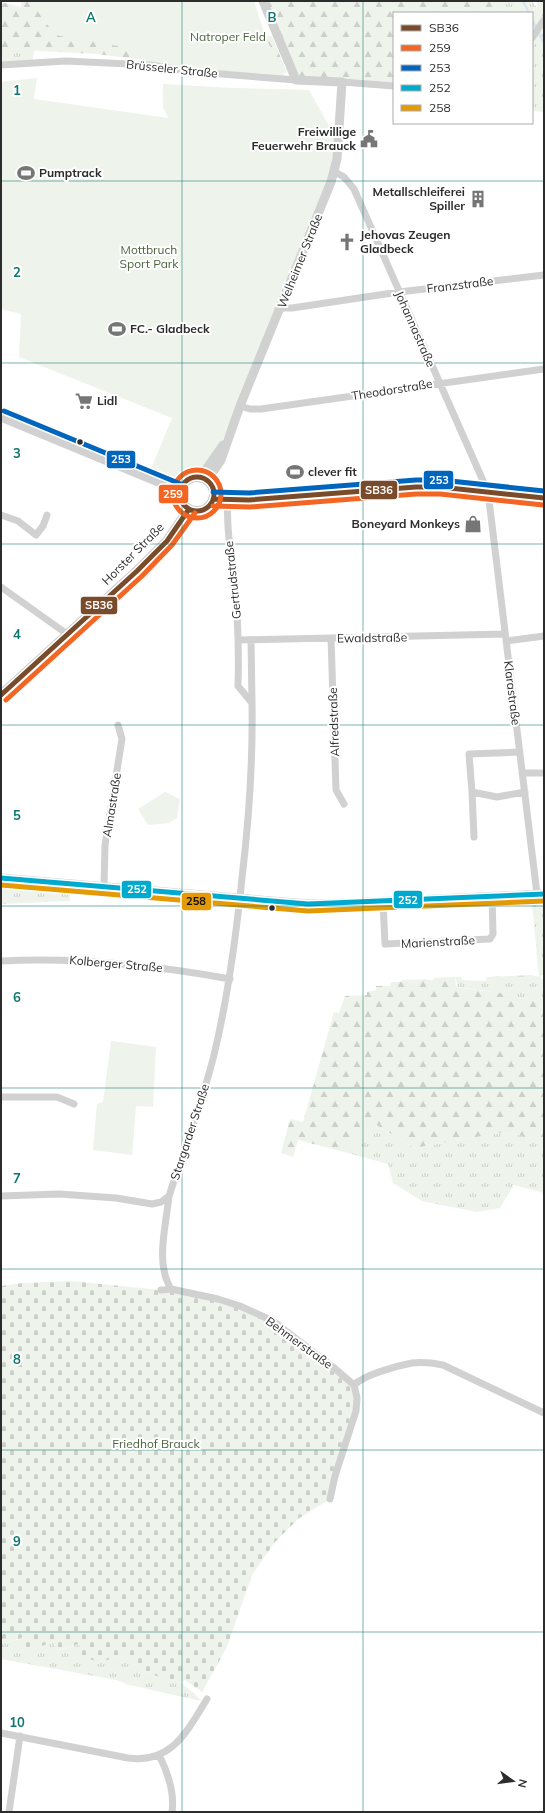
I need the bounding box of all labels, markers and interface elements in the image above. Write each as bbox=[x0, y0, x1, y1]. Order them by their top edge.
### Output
text: A bbox=[86, 9, 96, 25]
text: B bbox=[268, 9, 277, 25]
legend bbox=[393, 12, 533, 124]
text: SB36 bbox=[429, 20, 459, 35]
park label: Natroper Feld bbox=[190, 29, 266, 44]
text: 259 bbox=[429, 40, 451, 55]
street label: Brüsseler Straße bbox=[126, 56, 219, 81]
text: 253 bbox=[429, 60, 451, 75]
text: 252 bbox=[429, 80, 451, 95]
text: 1 bbox=[13, 82, 21, 98]
text: 258 bbox=[429, 100, 451, 115]
place label: Freiwillige Feuerwehr Brauck bbox=[251, 124, 356, 153]
public building icon: Freiwillige Feuerwehr Brauck bbox=[359, 129, 379, 149]
sports icon: Pumptrack bbox=[16, 163, 36, 183]
place label: Pumptrack bbox=[39, 165, 102, 180]
place label: Metallschleiferei Spiller bbox=[372, 184, 465, 213]
building icon: Metallschleiferei Spiller bbox=[468, 189, 488, 209]
street label: Welheimer Straße bbox=[274, 212, 325, 310]
place label: Jehovas Zeugen Gladbeck bbox=[360, 227, 450, 256]
church icon: Jehovas Zeugen Gladbeck bbox=[337, 232, 357, 252]
park label: Mottbruch Sport Park bbox=[120, 242, 179, 271]
text: 2 bbox=[13, 264, 21, 280]
street label: Franzstraße bbox=[426, 273, 494, 296]
street label: Johannastraße bbox=[392, 288, 439, 369]
sports icon: FC.- Gladbeck bbox=[107, 319, 127, 339]
place label: FC.- Gladbeck bbox=[130, 321, 210, 336]
street label: Theodorstraße bbox=[350, 376, 433, 403]
supermarket icon: Lidl bbox=[74, 391, 94, 411]
place label: Lidl bbox=[97, 393, 117, 408]
unlabelled marker bbox=[75, 437, 85, 447]
text: 3 bbox=[13, 445, 21, 461]
line badge: 253 bbox=[106, 450, 136, 469]
text: 253 bbox=[111, 452, 131, 466]
sports icon: clever fit bbox=[285, 462, 305, 482]
place label: clever fit bbox=[308, 464, 357, 479]
line badge: 253 bbox=[423, 470, 454, 490]
text: 253 bbox=[429, 473, 449, 487]
line badge: SB36 bbox=[360, 480, 398, 500]
text: SB36 bbox=[365, 483, 393, 497]
line badge: 259 bbox=[158, 484, 189, 504]
text: 259 bbox=[163, 487, 183, 501]
shop icon: Boneyard Monkeys bbox=[463, 514, 483, 534]
place label: Boneyard Monkeys bbox=[352, 516, 460, 531]
street label: Horster Straße bbox=[98, 519, 167, 588]
street label: Gertrudstraße bbox=[221, 540, 244, 620]
line badge: SB36 bbox=[80, 596, 118, 615]
text: SB36 bbox=[85, 598, 113, 612]
text: 4 bbox=[13, 626, 21, 642]
street label: Ewaldstraße bbox=[337, 629, 407, 646]
street label: Klarastraße bbox=[501, 660, 524, 726]
street label: Alfredstraße bbox=[325, 687, 342, 757]
street label: Almastraße bbox=[99, 772, 124, 838]
text: 5 bbox=[13, 807, 21, 823]
line badge: 252 bbox=[121, 880, 152, 899]
text: 252 bbox=[127, 882, 147, 896]
line badge: 252 bbox=[393, 890, 423, 909]
line badge: 258 bbox=[181, 892, 212, 911]
text: 252 bbox=[398, 893, 418, 907]
text: 258 bbox=[186, 894, 206, 908]
unlabelled marker bbox=[267, 903, 277, 913]
street label: Marienstraße bbox=[401, 932, 475, 951]
street label: Kolberger Straße bbox=[69, 952, 163, 975]
text: 6 bbox=[13, 989, 21, 1005]
street label: Stargarder Straße bbox=[167, 1082, 212, 1182]
text: 7 bbox=[13, 1170, 21, 1186]
street label: Behmerstraße bbox=[263, 1313, 336, 1372]
text: 8 bbox=[13, 1351, 21, 1367]
park label: Friedhof Brauck bbox=[112, 1436, 200, 1451]
text: 9 bbox=[13, 1533, 21, 1549]
text: 10 bbox=[9, 1714, 25, 1730]
north arrow bbox=[493, 1761, 533, 1801]
text: N bbox=[515, 1778, 531, 1789]

